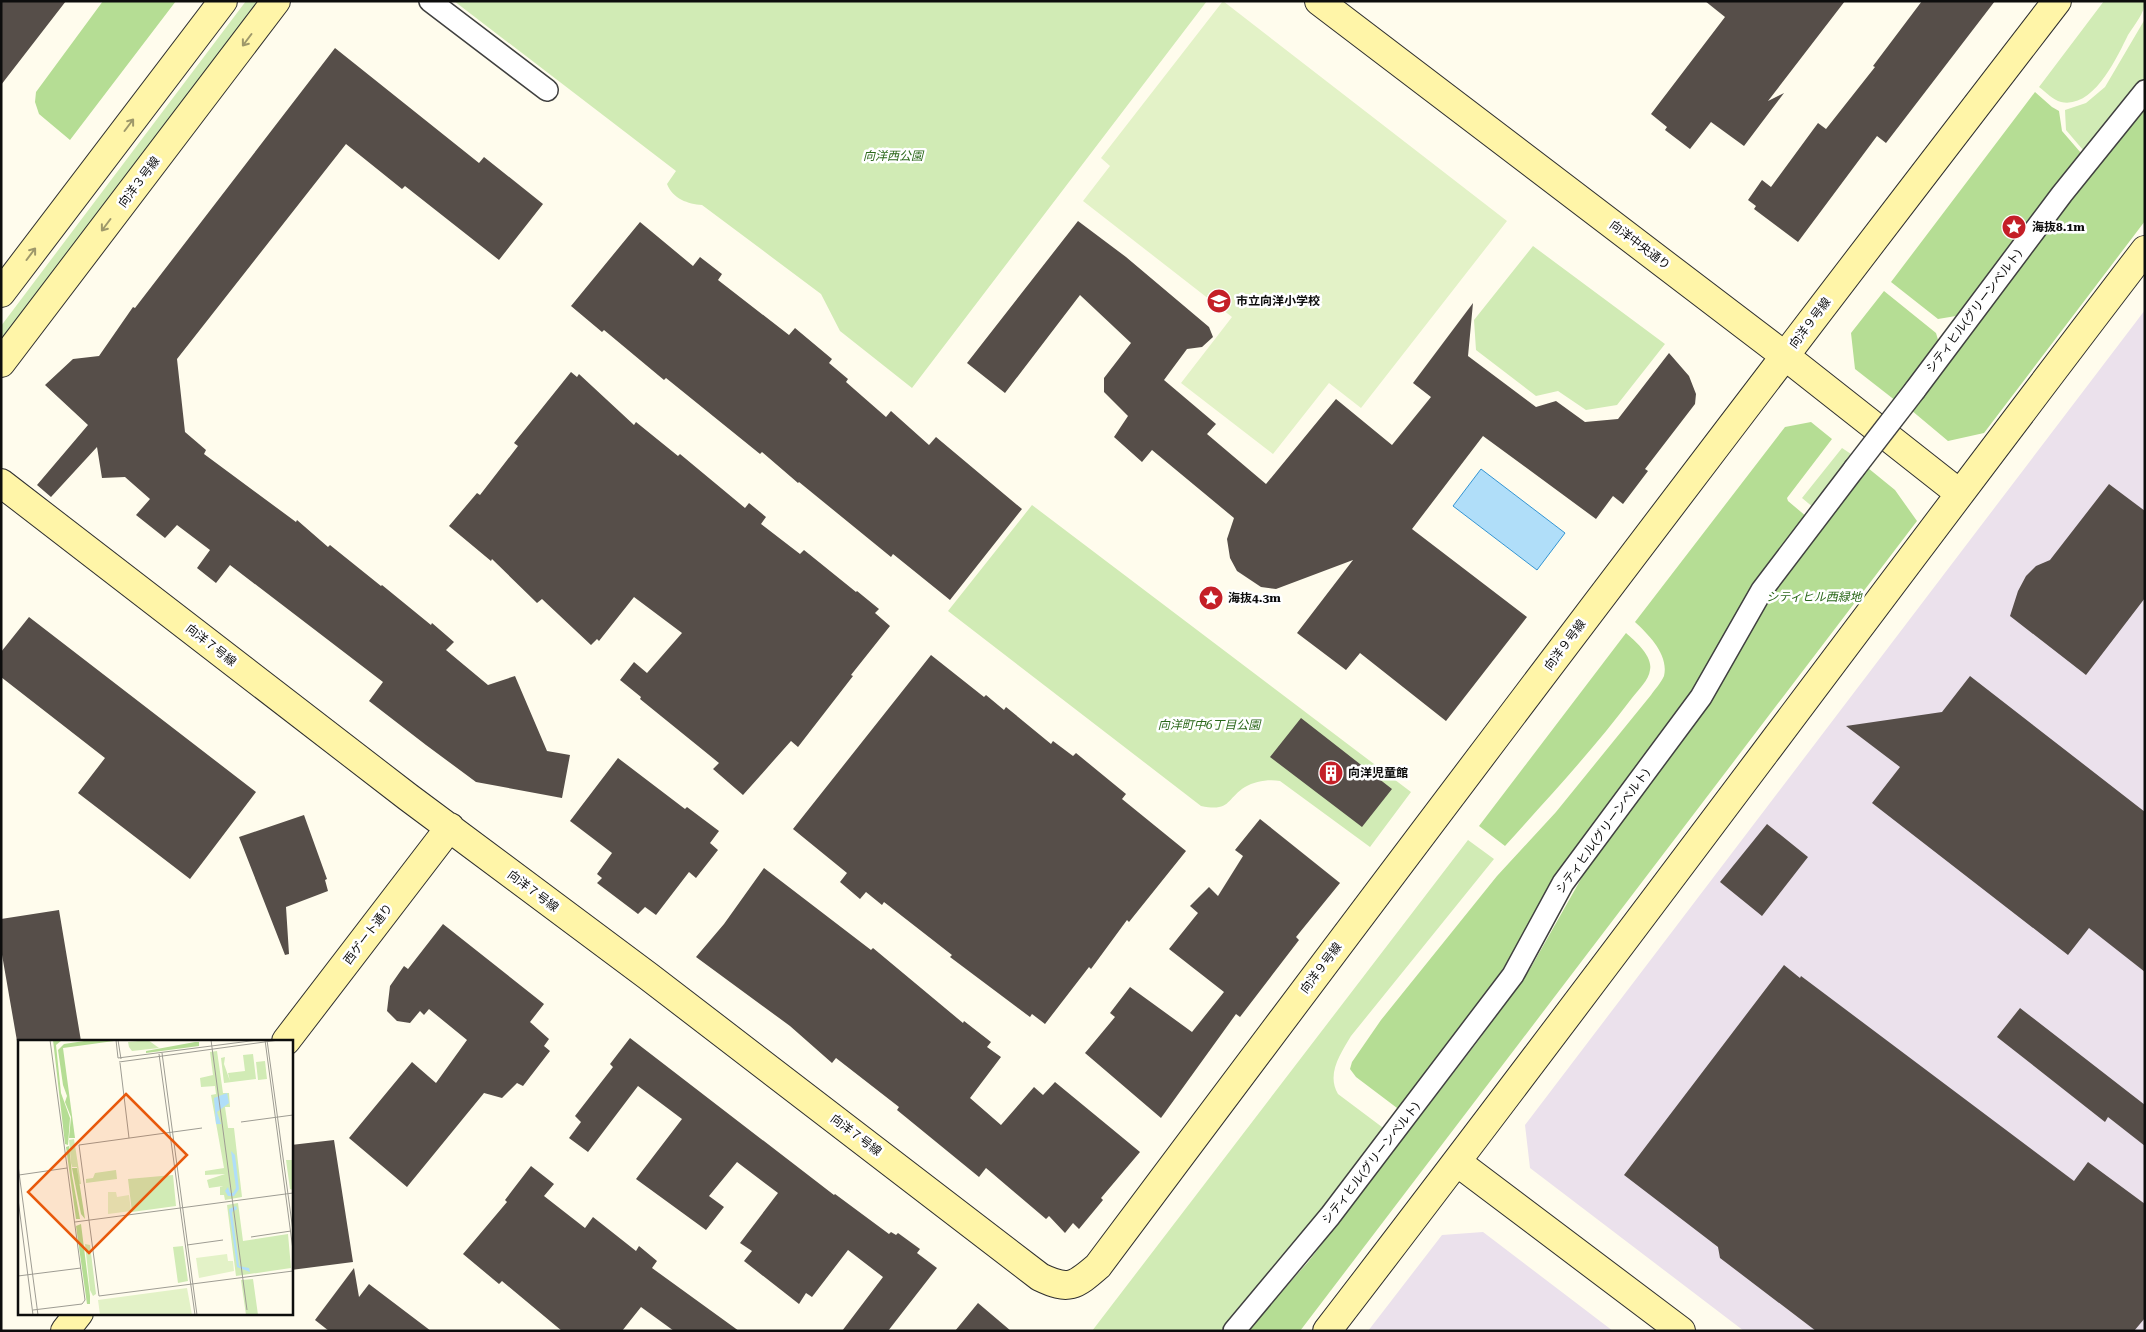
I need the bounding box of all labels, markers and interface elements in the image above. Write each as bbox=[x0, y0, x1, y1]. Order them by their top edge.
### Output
one-way arrow bbox=[242, 33, 252, 47]
one-way arrow bbox=[124, 118, 134, 132]
park label: 向洋西公園 bbox=[863, 149, 925, 163]
street label: 向洋３号線 bbox=[115, 154, 163, 210]
place icon: 海抜8.1m bbox=[2001, 214, 2027, 240]
one-way arrow bbox=[101, 218, 111, 232]
street label: 向洋中央通り bbox=[1607, 218, 1673, 272]
place label: 海抜8.1m bbox=[2032, 220, 2085, 234]
street label: シティヒル(グリーンベルト) bbox=[1923, 247, 2025, 375]
one-way arrow bbox=[25, 248, 36, 261]
school or university icon: 市立向洋小学校 bbox=[1206, 288, 1232, 314]
place label: 市立向洋小学校 bbox=[1236, 294, 1320, 308]
street label: 向洋９号線 bbox=[1786, 295, 1834, 351]
place icon: 海抜4.3m bbox=[1198, 585, 1224, 611]
park label: シティヒル西緑地 bbox=[1766, 590, 1864, 604]
place label: 海抜4.3m bbox=[1228, 591, 1281, 605]
street label: 向洋９号線 bbox=[1541, 617, 1589, 673]
street label: 向洋７号線 bbox=[183, 621, 239, 669]
park label: 向洋町中6丁目公園 bbox=[1158, 718, 1262, 732]
building icon: 向洋児童館 bbox=[1318, 760, 1344, 786]
place label: 向洋児童館 bbox=[1348, 766, 1408, 780]
street label: シティヒル(グリーンベルト) bbox=[1553, 766, 1653, 896]
street label: 向洋７号線 bbox=[505, 867, 561, 915]
street label: 西ゲート通り bbox=[341, 901, 395, 967]
street label: 向洋９号線 bbox=[1297, 940, 1345, 996]
inset map bbox=[18, 1040, 292, 1314]
street label: シティヒル(グリーンベルト) bbox=[1319, 1099, 1423, 1227]
street label: 向洋７号線 bbox=[828, 1111, 884, 1159]

